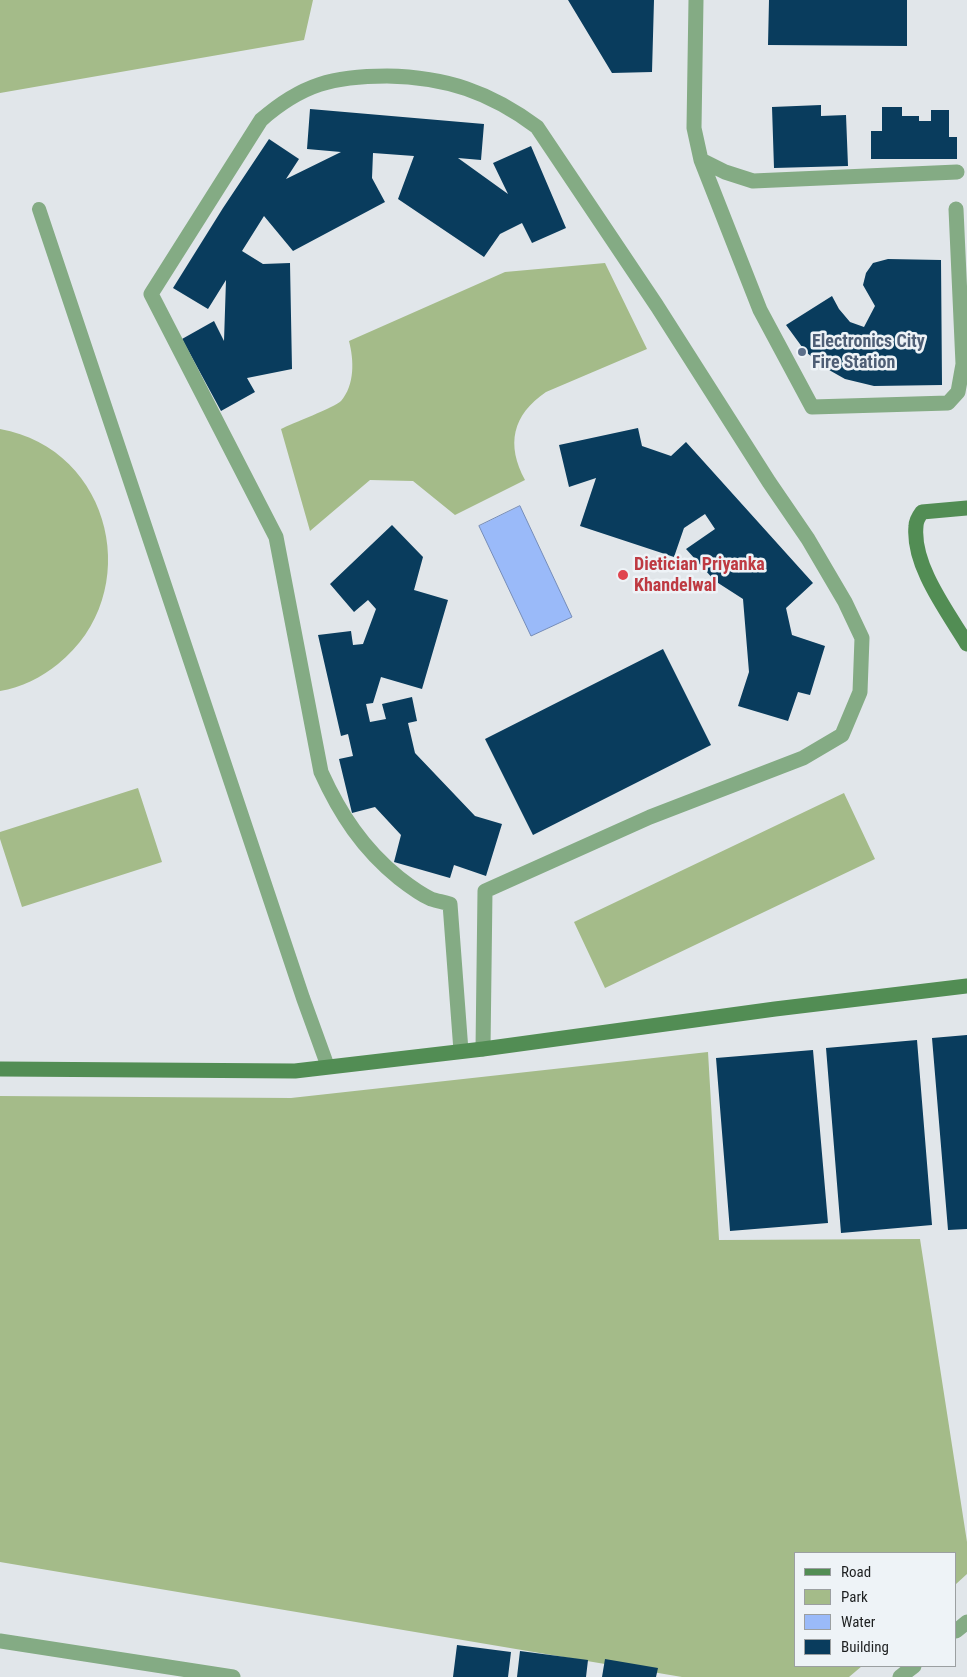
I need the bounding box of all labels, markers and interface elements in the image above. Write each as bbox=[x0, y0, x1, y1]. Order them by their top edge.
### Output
place label: Electronics City Fire Station bbox=[812, 331, 925, 374]
marker: Electronics City Fire Station bbox=[796, 346, 808, 358]
place label: Dietician Priyanka Khandelwal bbox=[634, 554, 765, 596]
marker: Dietician Priyanka Khandelwal bbox=[616, 568, 630, 582]
legend bbox=[794, 1552, 957, 1667]
text: Road bbox=[841, 1563, 871, 1581]
text: Park bbox=[841, 1588, 868, 1606]
text: Water bbox=[841, 1613, 875, 1631]
text: Building bbox=[841, 1638, 889, 1656]

